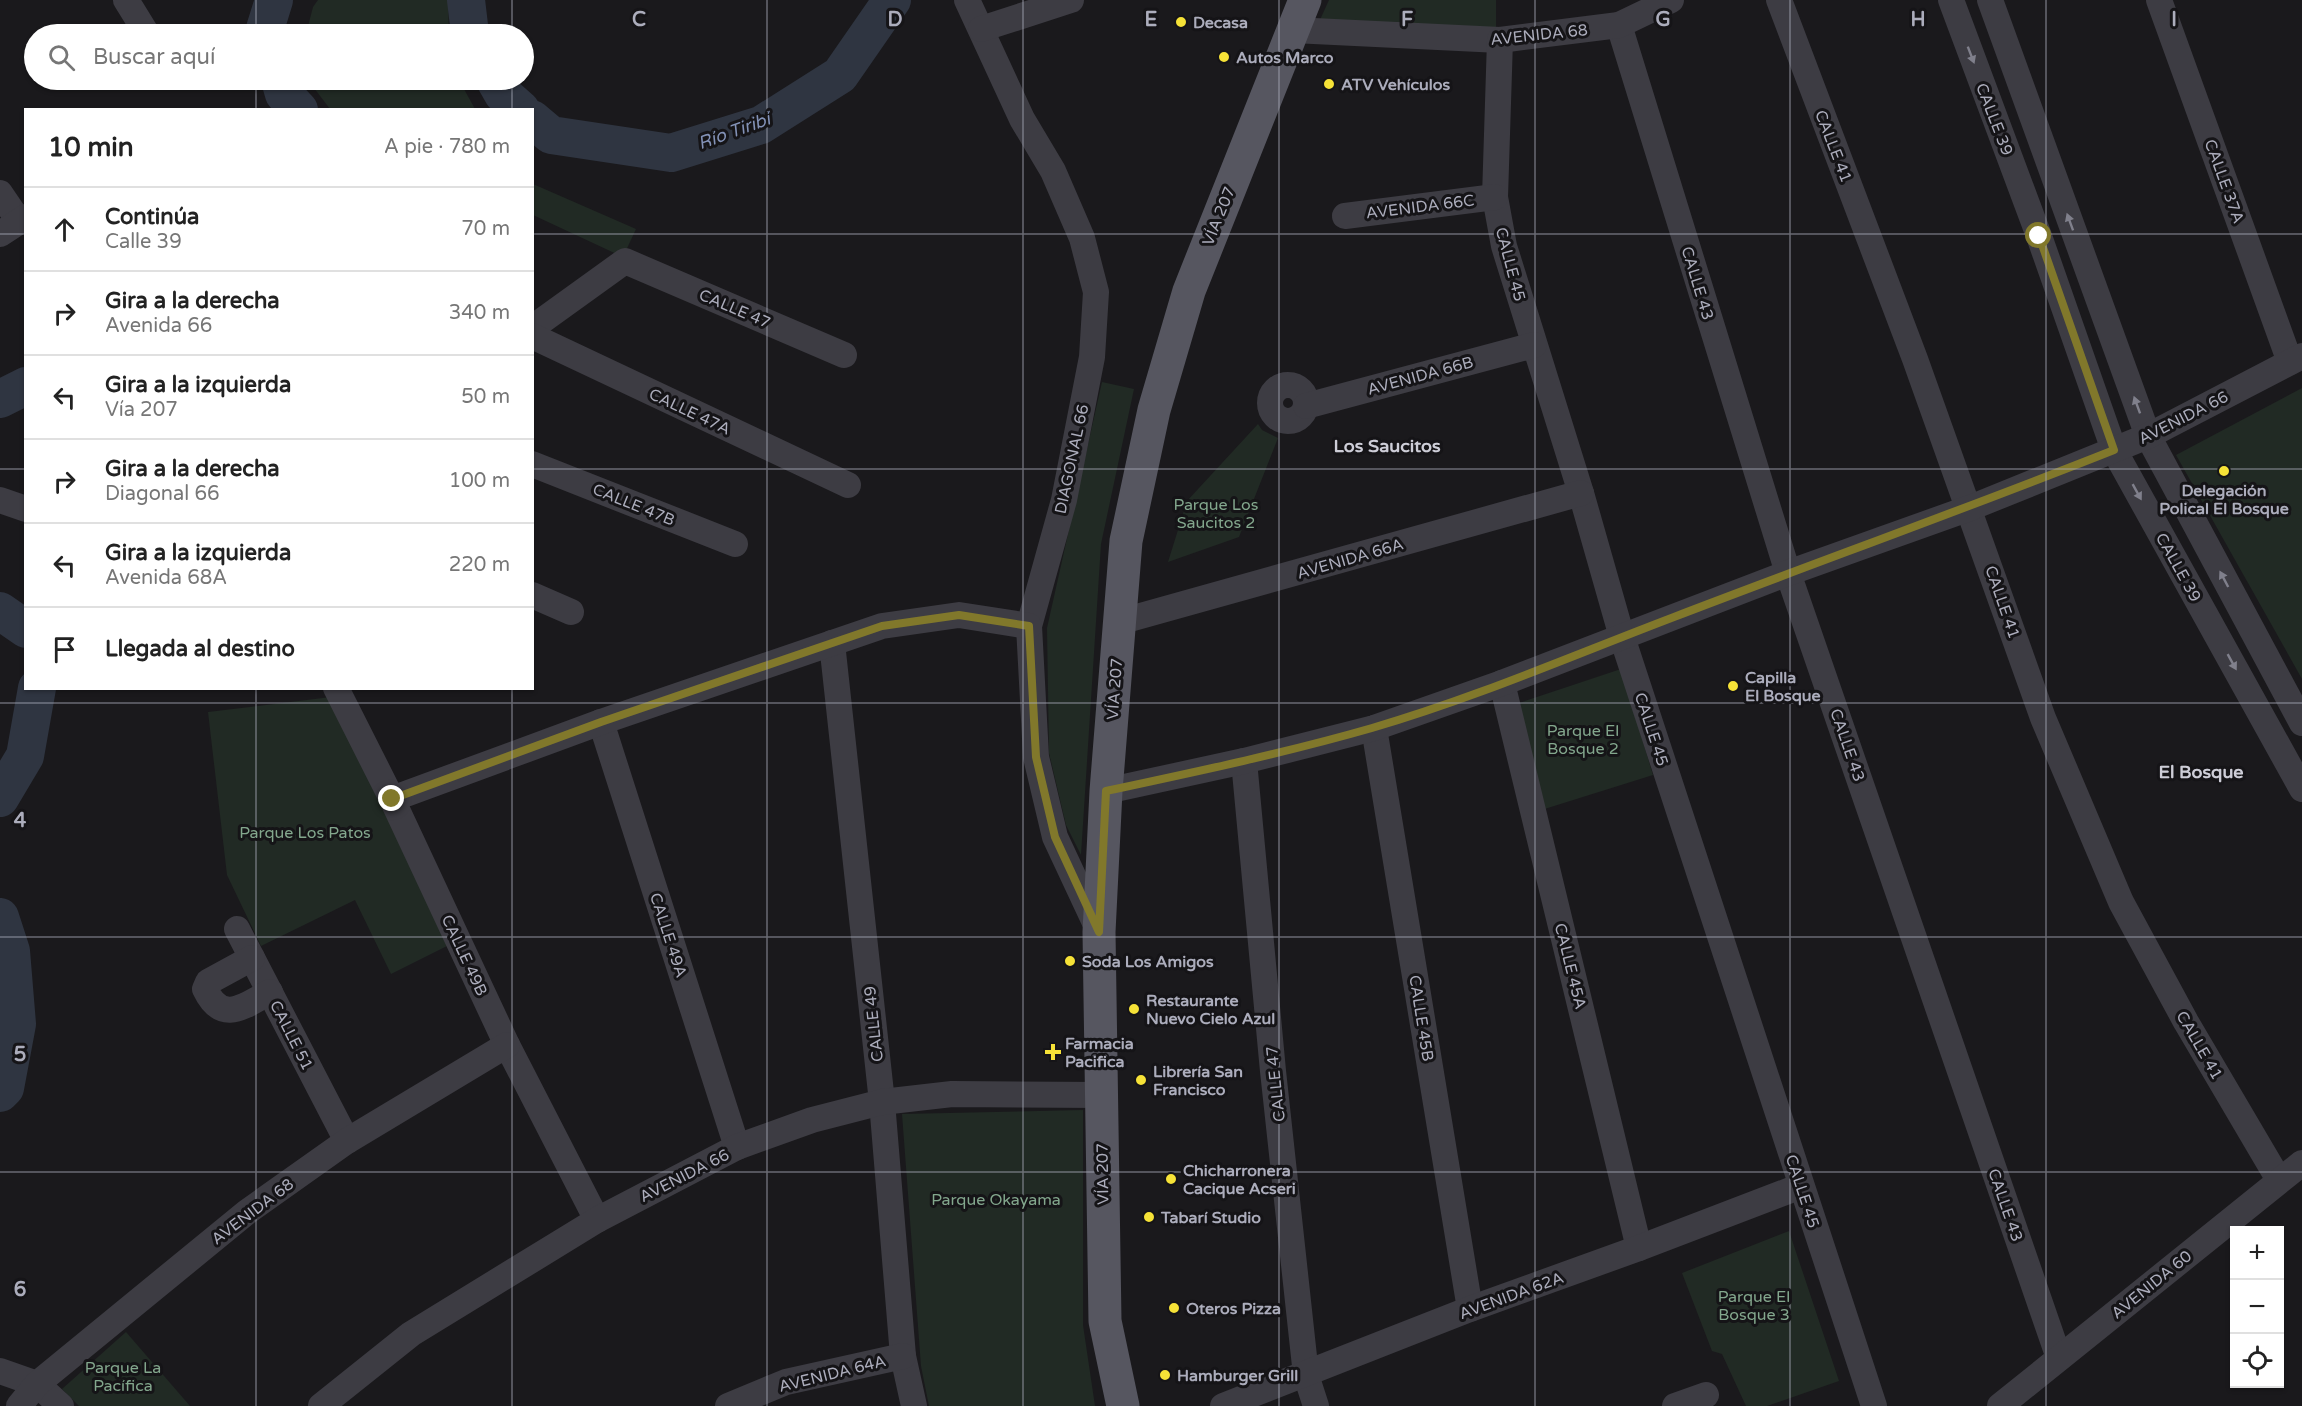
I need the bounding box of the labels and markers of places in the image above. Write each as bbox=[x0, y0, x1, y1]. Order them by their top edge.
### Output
place label: Decasa bbox=[1193, 13, 1248, 33]
marker: Decasa bbox=[1174, 15, 1188, 29]
place label: Autos Marco bbox=[1236, 48, 1334, 68]
marker: Autos Marco bbox=[1217, 50, 1231, 64]
place label: ATV Vehículos bbox=[1341, 75, 1451, 95]
marker: ATV Vehículos bbox=[1322, 77, 1336, 91]
marker: Delegación Polical El Bosque bbox=[2217, 464, 2231, 478]
place label: Delegación Polical El Bosque bbox=[2159, 481, 2289, 519]
place label: Capilla El Bosque bbox=[1745, 668, 1821, 706]
marker: Capilla El Bosque bbox=[1726, 679, 1740, 693]
place label: Soda Los Amigos bbox=[1082, 952, 1214, 972]
marker: Soda Los Amigos bbox=[1063, 954, 1077, 968]
place label: Restaurante Nuevo Cielo Azul bbox=[1146, 991, 1275, 1029]
marker: Restaurante Nuevo Cielo Azul bbox=[1127, 1002, 1141, 1016]
place label: Farmacia Pacifica bbox=[1065, 1034, 1134, 1072]
marker: Farmacia Pacifica bbox=[1046, 1045, 1060, 1059]
place label: Librería San Francisco bbox=[1153, 1062, 1243, 1100]
marker: Librería San Francisco bbox=[1134, 1073, 1148, 1087]
place label: Chicharronera Cacique Acseri bbox=[1183, 1161, 1296, 1199]
marker: Chicharronera Cacique Acseri bbox=[1164, 1172, 1178, 1186]
place label: Tabarí Studio bbox=[1160, 1208, 1261, 1228]
marker: Tabarí Studio bbox=[1142, 1210, 1156, 1224]
place label: Oteros Pizza bbox=[1186, 1299, 1281, 1319]
marker: Oteros Pizza bbox=[1167, 1301, 1181, 1315]
place label: Hamburger Grill bbox=[1177, 1366, 1298, 1386]
marker: Hamburger Grill bbox=[1158, 1368, 1172, 1382]

